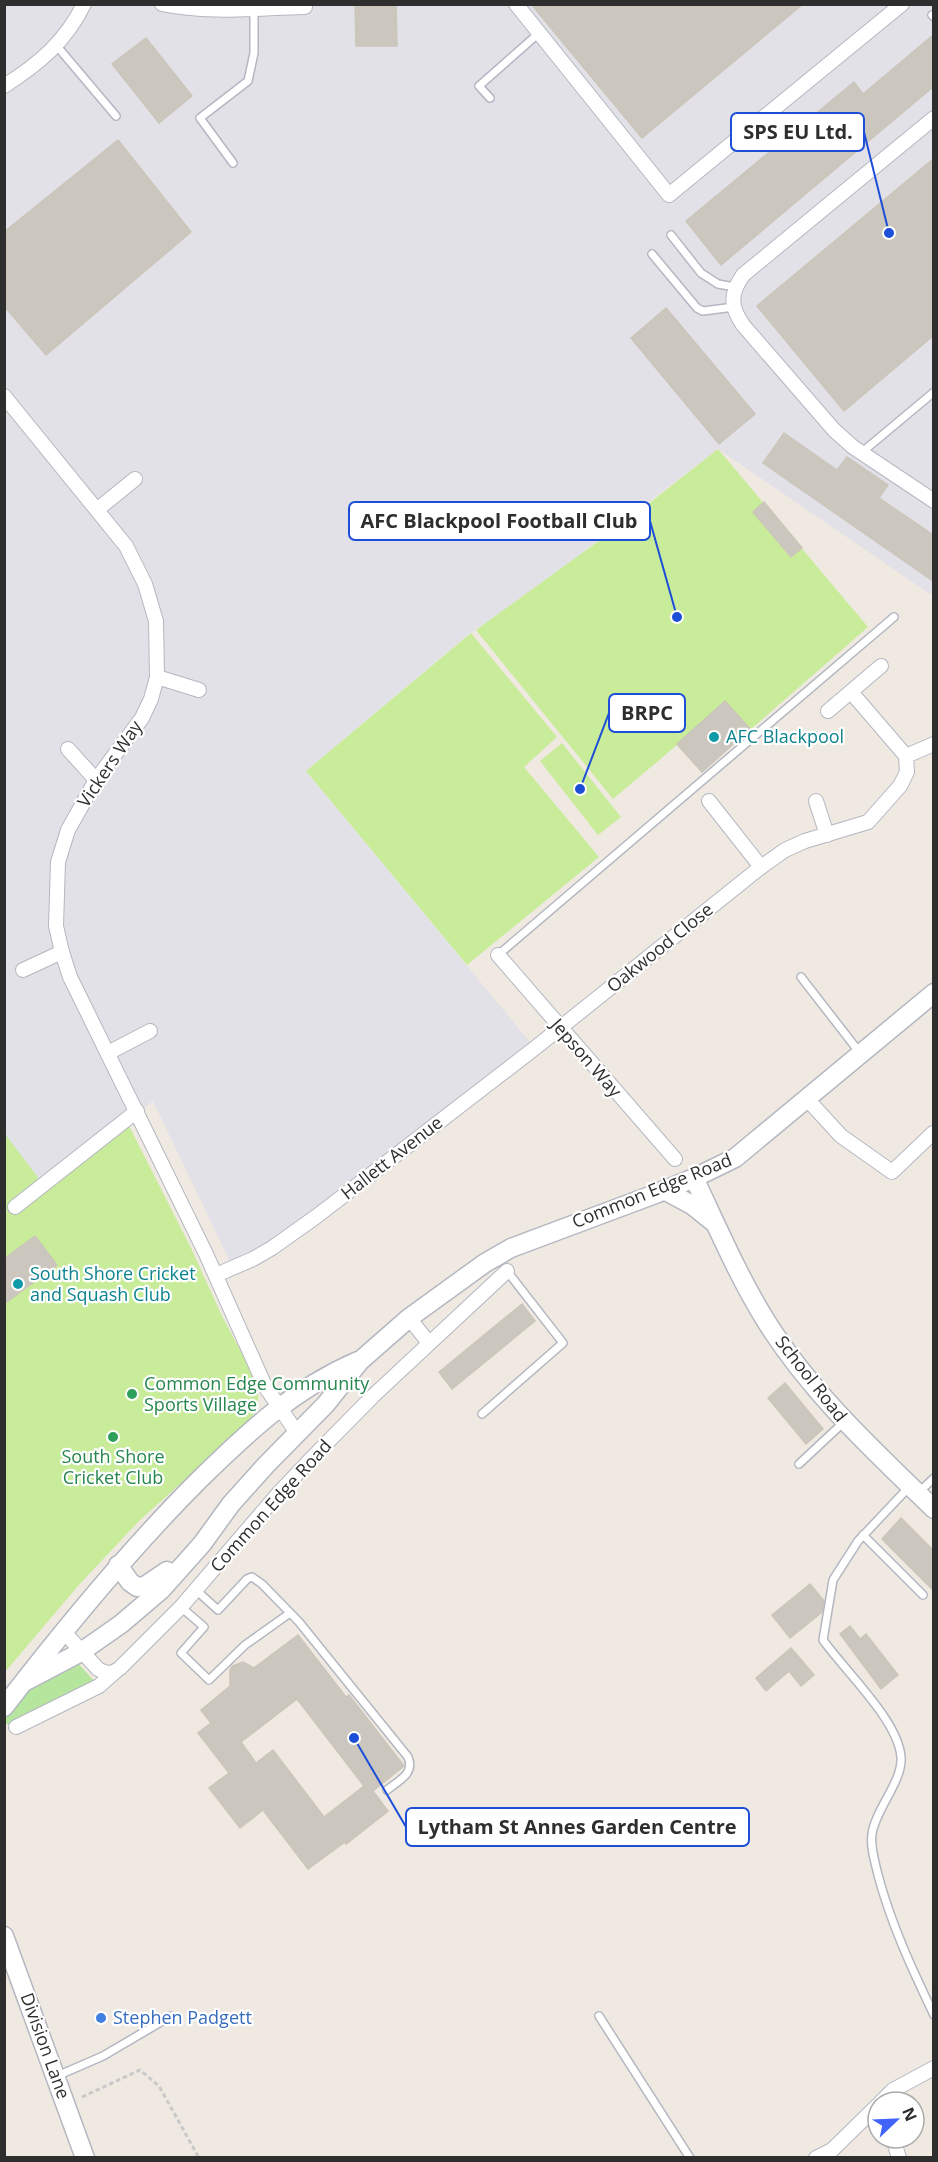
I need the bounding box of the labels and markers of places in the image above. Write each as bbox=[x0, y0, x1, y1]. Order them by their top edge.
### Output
callout: SPS EU Ltd. bbox=[731, 113, 864, 151]
callout: AFC Blackpool Football Club bbox=[349, 502, 650, 540]
callout: BRPC bbox=[609, 694, 685, 732]
place label: AFC Blackpool bbox=[726, 724, 844, 748]
marker: AFC Blackpool bbox=[707, 730, 721, 744]
place label: South Shore Cricket and Squash Club bbox=[30, 1261, 196, 1306]
marker: South Shore Cricket and Squash Club bbox=[11, 1277, 25, 1291]
place label: Common Edge Community Sports Village bbox=[144, 1371, 370, 1416]
marker: Common Edge Community Sports Village bbox=[125, 1387, 139, 1401]
marker: South Shore Cricket Club bbox=[106, 1430, 120, 1444]
place label: South Shore Cricket Club bbox=[61, 1444, 165, 1489]
callout: Lytham St Annes Garden Centre bbox=[406, 1808, 749, 1846]
place label: Stephen Padgett bbox=[113, 2005, 252, 2029]
marker: Stephen Padgett bbox=[94, 2011, 108, 2025]

